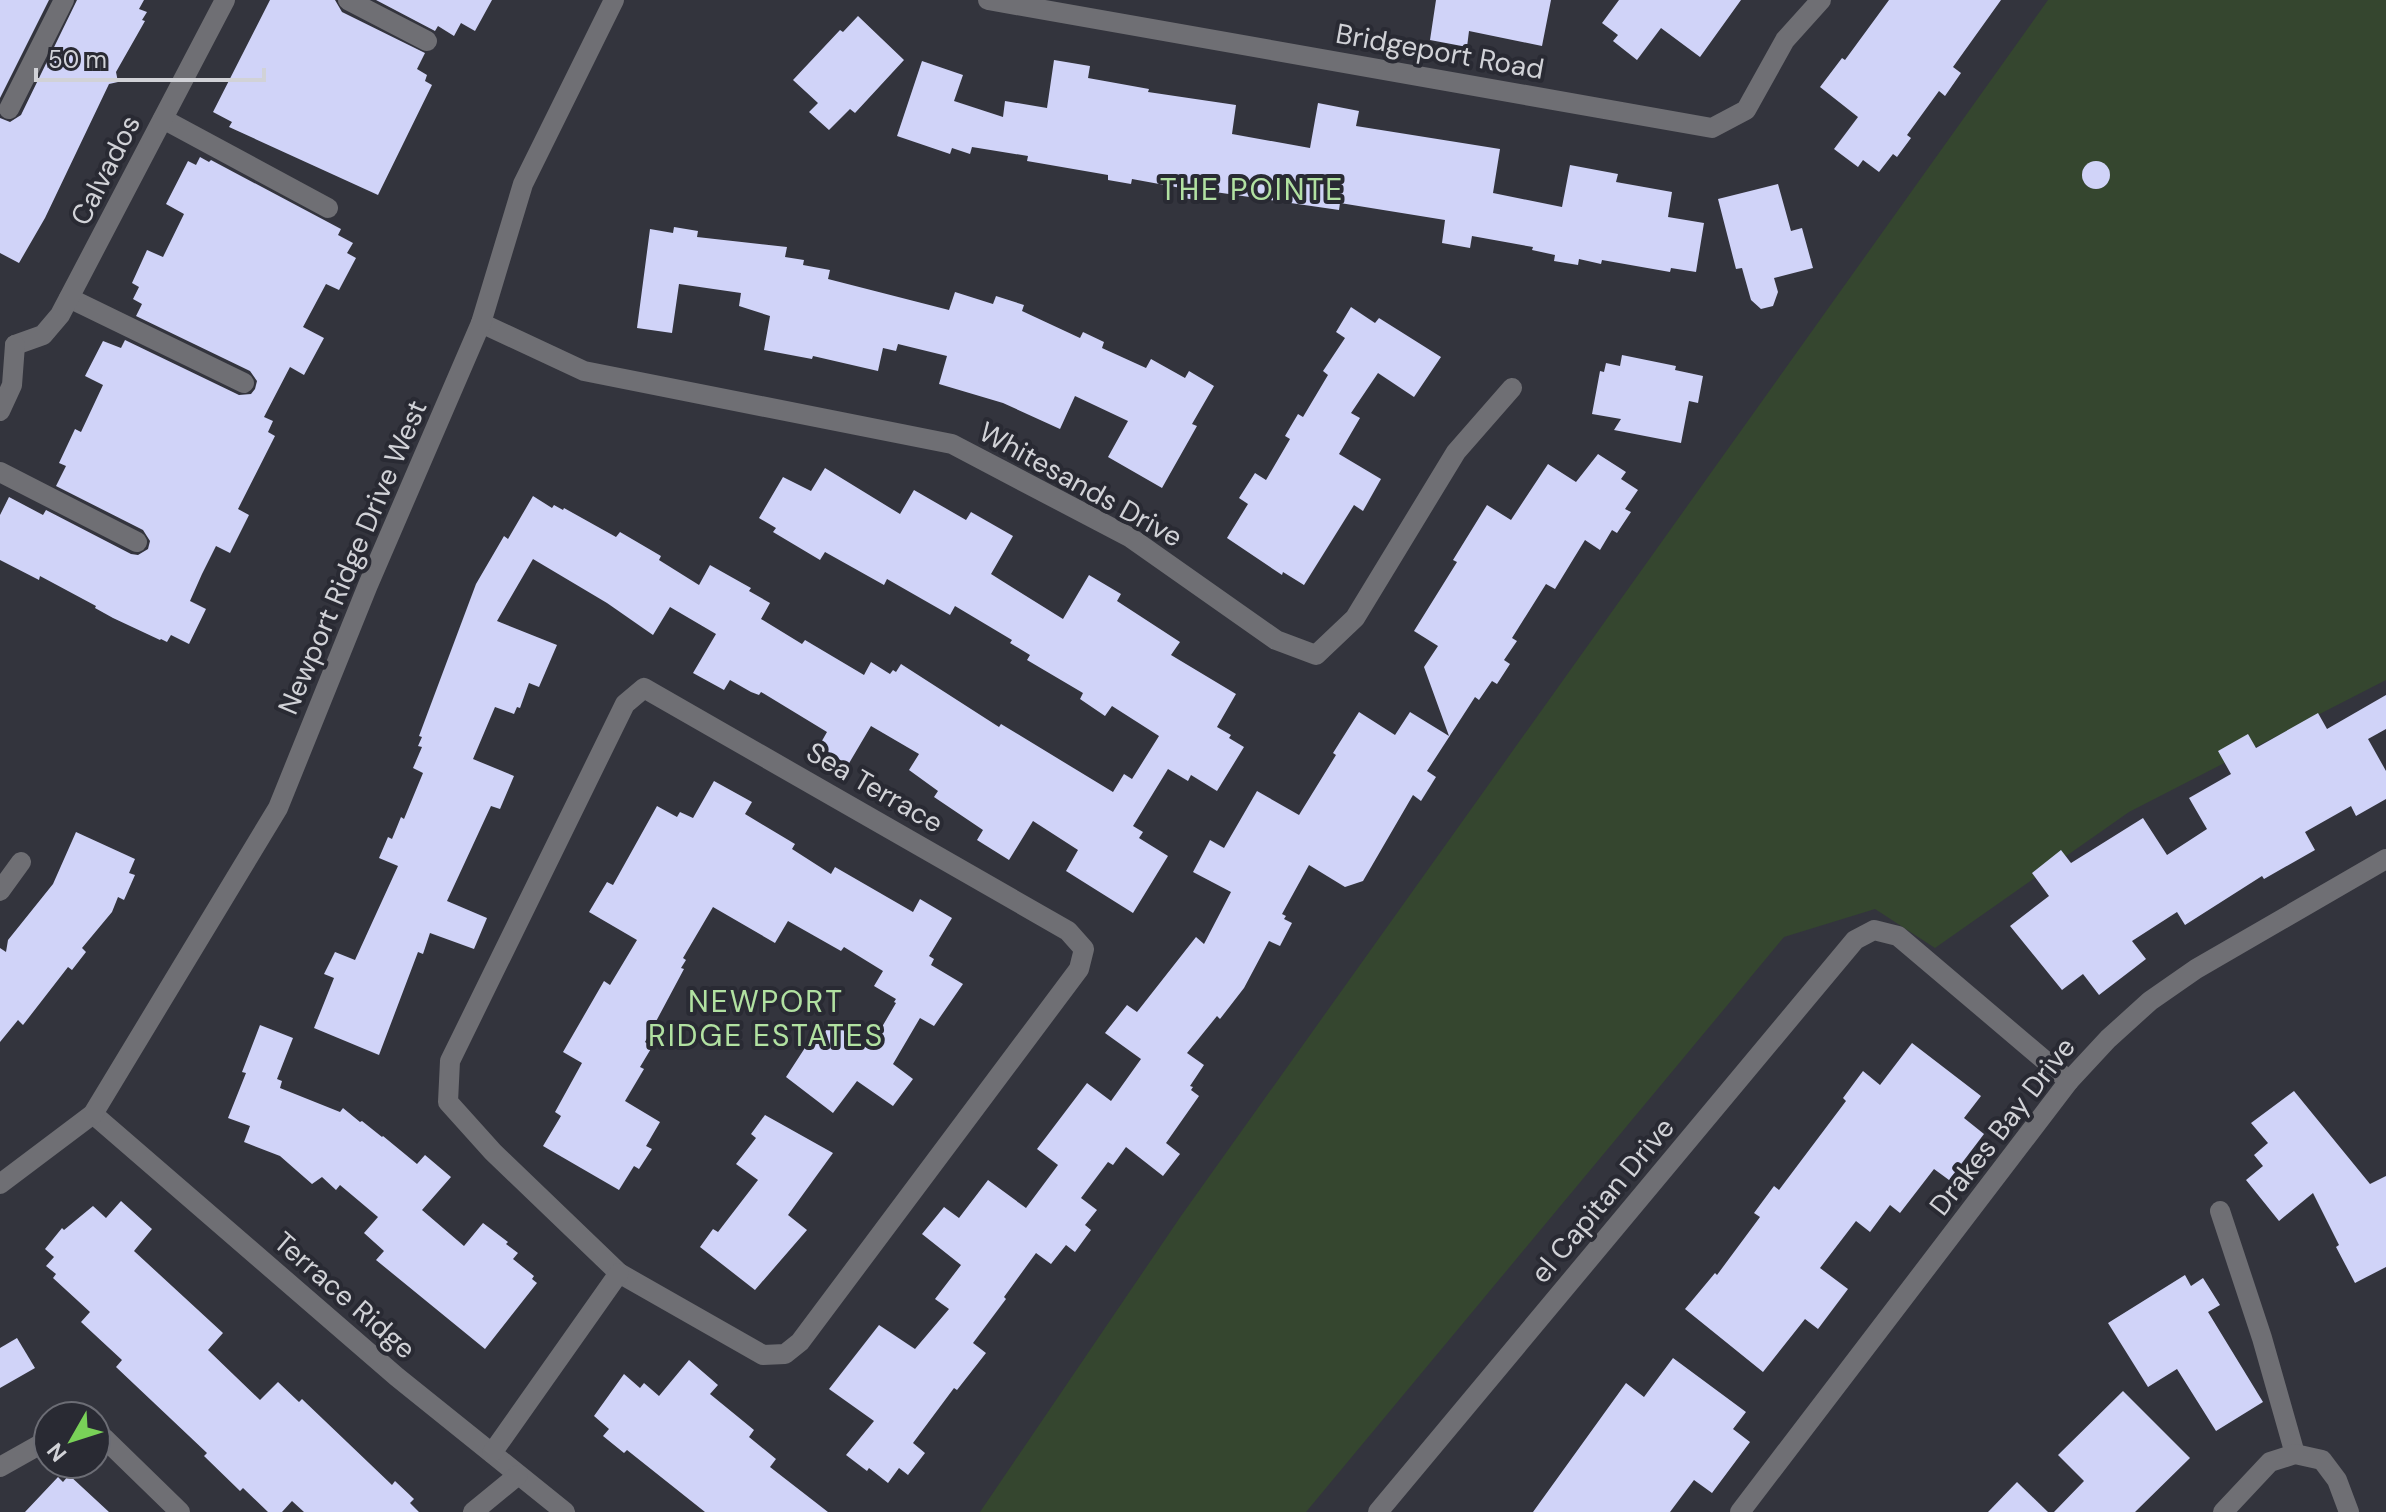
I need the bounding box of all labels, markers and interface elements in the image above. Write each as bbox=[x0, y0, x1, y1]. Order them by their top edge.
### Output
street label: Bridgeport Road bbox=[1333, 15, 1547, 88]
scale bar bbox=[36, 32, 264, 82]
text: 50 m bbox=[48, 44, 107, 75]
street label: Calvados bbox=[62, 109, 149, 232]
district label: THE POINTE bbox=[1160, 170, 1344, 209]
street label: Newport Ridge Drive West bbox=[269, 394, 436, 720]
street label: Whitesands Drive bbox=[972, 413, 1189, 556]
street label: Sea Terrace bbox=[800, 733, 950, 841]
district label: NEWPORT RIDGE ESTATES bbox=[648, 982, 884, 1055]
street label: Drakes Bay Drive bbox=[1921, 1030, 2084, 1223]
street label: el Capitan Drive bbox=[1522, 1110, 1683, 1291]
street label: Terrace Ridge bbox=[266, 1224, 423, 1367]
north arrow bbox=[32, 1400, 112, 1480]
text: N bbox=[41, 1437, 73, 1468]

